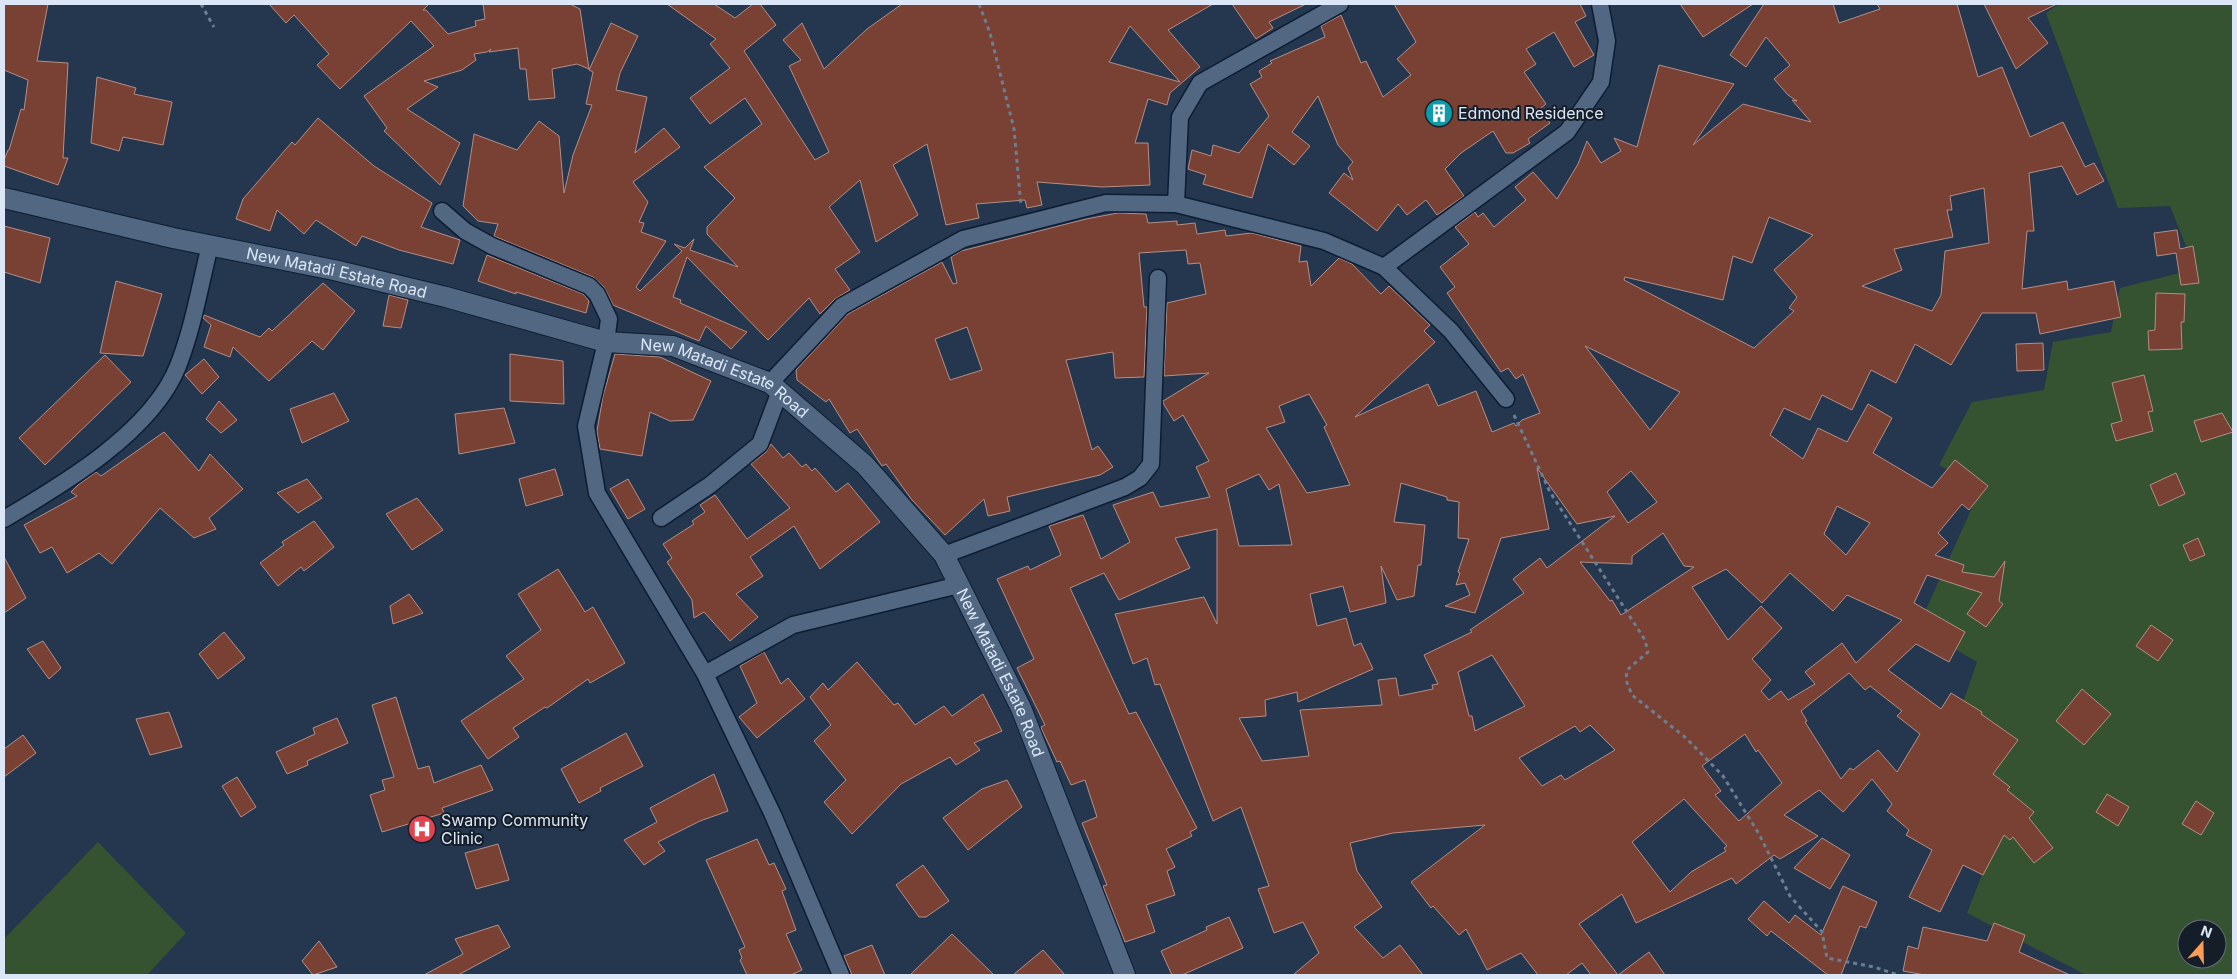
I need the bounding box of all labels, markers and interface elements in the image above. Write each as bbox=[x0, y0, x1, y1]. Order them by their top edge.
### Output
building icon: Edmond Residence bbox=[1424, 98, 1454, 128]
place label: Edmond Residence bbox=[1458, 103, 1604, 123]
street label: New Matadi Estate Road bbox=[245, 243, 429, 302]
street label: New Matadi Estate Road bbox=[640, 334, 813, 422]
street label: New Matadi Estate Road bbox=[952, 585, 1049, 760]
place label: Swamp Community Clinic bbox=[441, 810, 588, 848]
hospital icon: Swamp Community Clinic bbox=[407, 814, 437, 844]
north arrow bbox=[2177, 919, 2227, 969]
text: N bbox=[2199, 922, 2215, 941]

